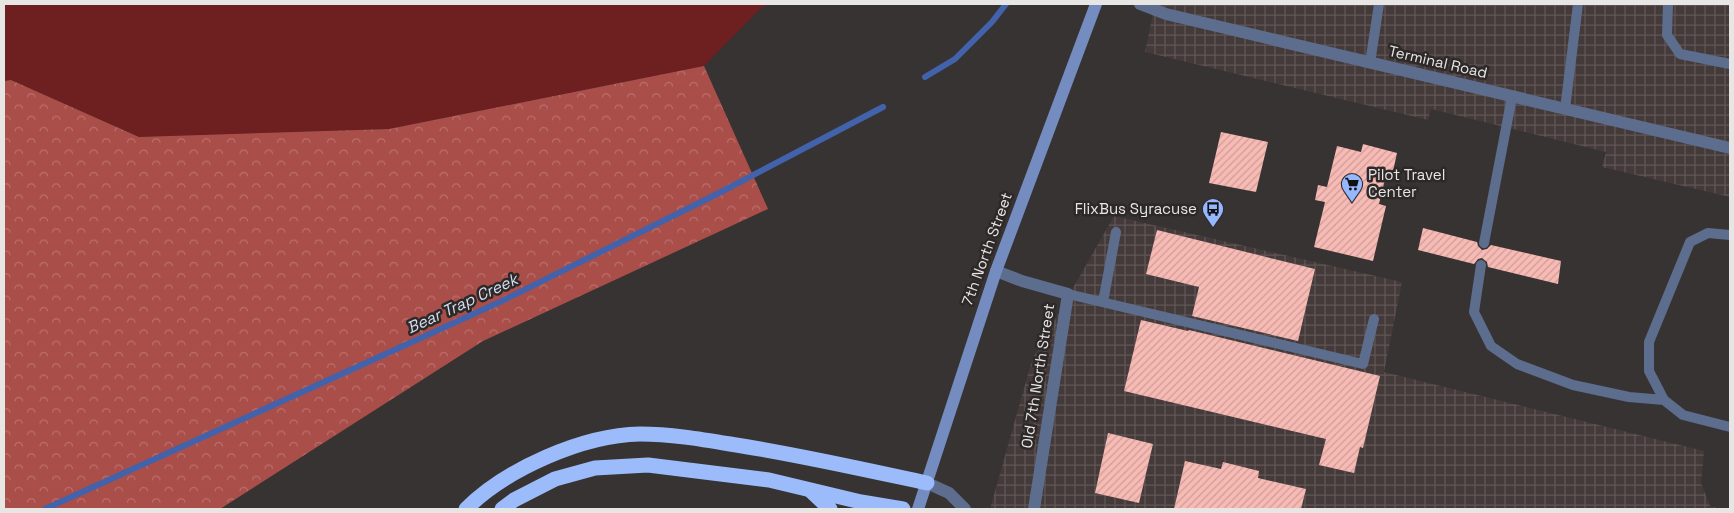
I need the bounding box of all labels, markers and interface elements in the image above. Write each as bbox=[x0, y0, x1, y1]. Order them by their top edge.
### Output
street label: Terminal Road bbox=[1387, 41, 1489, 82]
place label: Pilot Travel Center bbox=[1368, 165, 1445, 201]
supermarket icon: Pilot Travel Center bbox=[1340, 172, 1364, 203]
street label: 7th North Street bbox=[957, 190, 1016, 308]
bus stop icon: FlixBus Syracuse bbox=[1201, 197, 1225, 228]
place label: FlixBus Syracuse bbox=[1075, 199, 1197, 218]
water label: Bear Trap Creek bbox=[403, 268, 523, 338]
street label: Old 7th North Street bbox=[1017, 302, 1058, 450]

